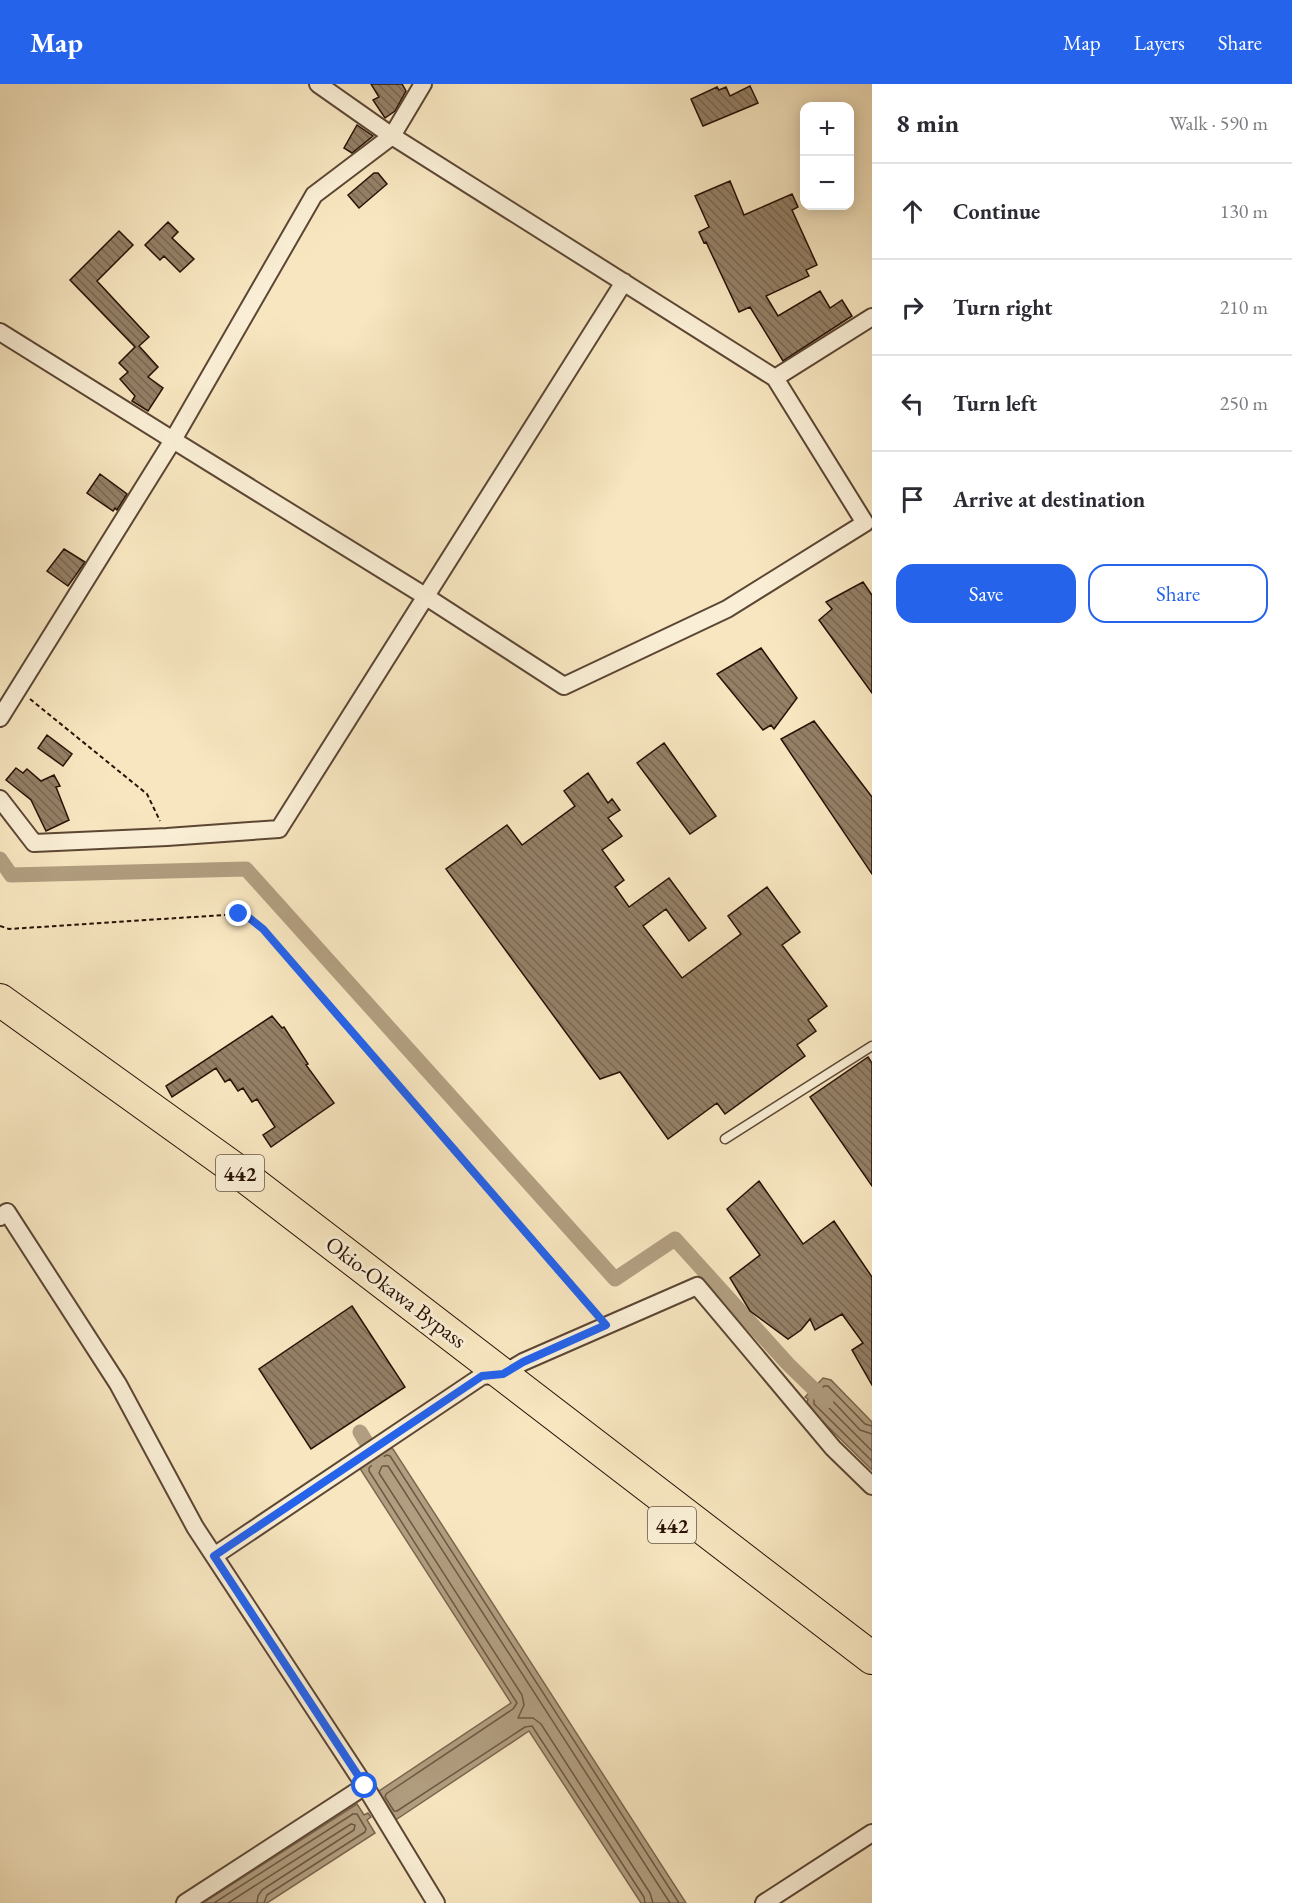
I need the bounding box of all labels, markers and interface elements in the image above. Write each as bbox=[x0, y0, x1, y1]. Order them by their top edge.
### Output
text: Map bbox=[30, 24, 83, 60]
text: Map bbox=[1063, 29, 1101, 56]
text: Layers bbox=[1134, 29, 1185, 56]
text: Share bbox=[1218, 29, 1262, 56]
map controls bbox=[800, 102, 854, 210]
button: + bbox=[800, 102, 854, 156]
text: 8 min bbox=[896, 106, 959, 140]
text: Walk · 590 m bbox=[1169, 110, 1268, 136]
button: − bbox=[800, 156, 854, 210]
icon: ahead bbox=[896, 195, 929, 228]
text: Continue bbox=[953, 197, 1040, 226]
text: 130 m bbox=[1220, 198, 1268, 224]
icon: right bbox=[896, 291, 929, 324]
text: Turn right bbox=[953, 293, 1052, 322]
text: 210 m bbox=[1220, 294, 1268, 320]
icon: left bbox=[896, 387, 929, 420]
text: Turn left bbox=[953, 389, 1037, 418]
text: 250 m bbox=[1220, 390, 1268, 416]
icon: arrive bbox=[896, 483, 929, 516]
text: Arrive at destination bbox=[953, 485, 1145, 514]
button: Save bbox=[896, 564, 1076, 623]
button: Share bbox=[1088, 564, 1268, 623]
route end bbox=[225, 900, 251, 926]
road number: 442 bbox=[216, 1155, 264, 1191]
street label: Okio-Okawa Bypass bbox=[320, 1229, 472, 1355]
road number: 442 bbox=[648, 1507, 696, 1543]
route start bbox=[351, 1772, 377, 1798]

